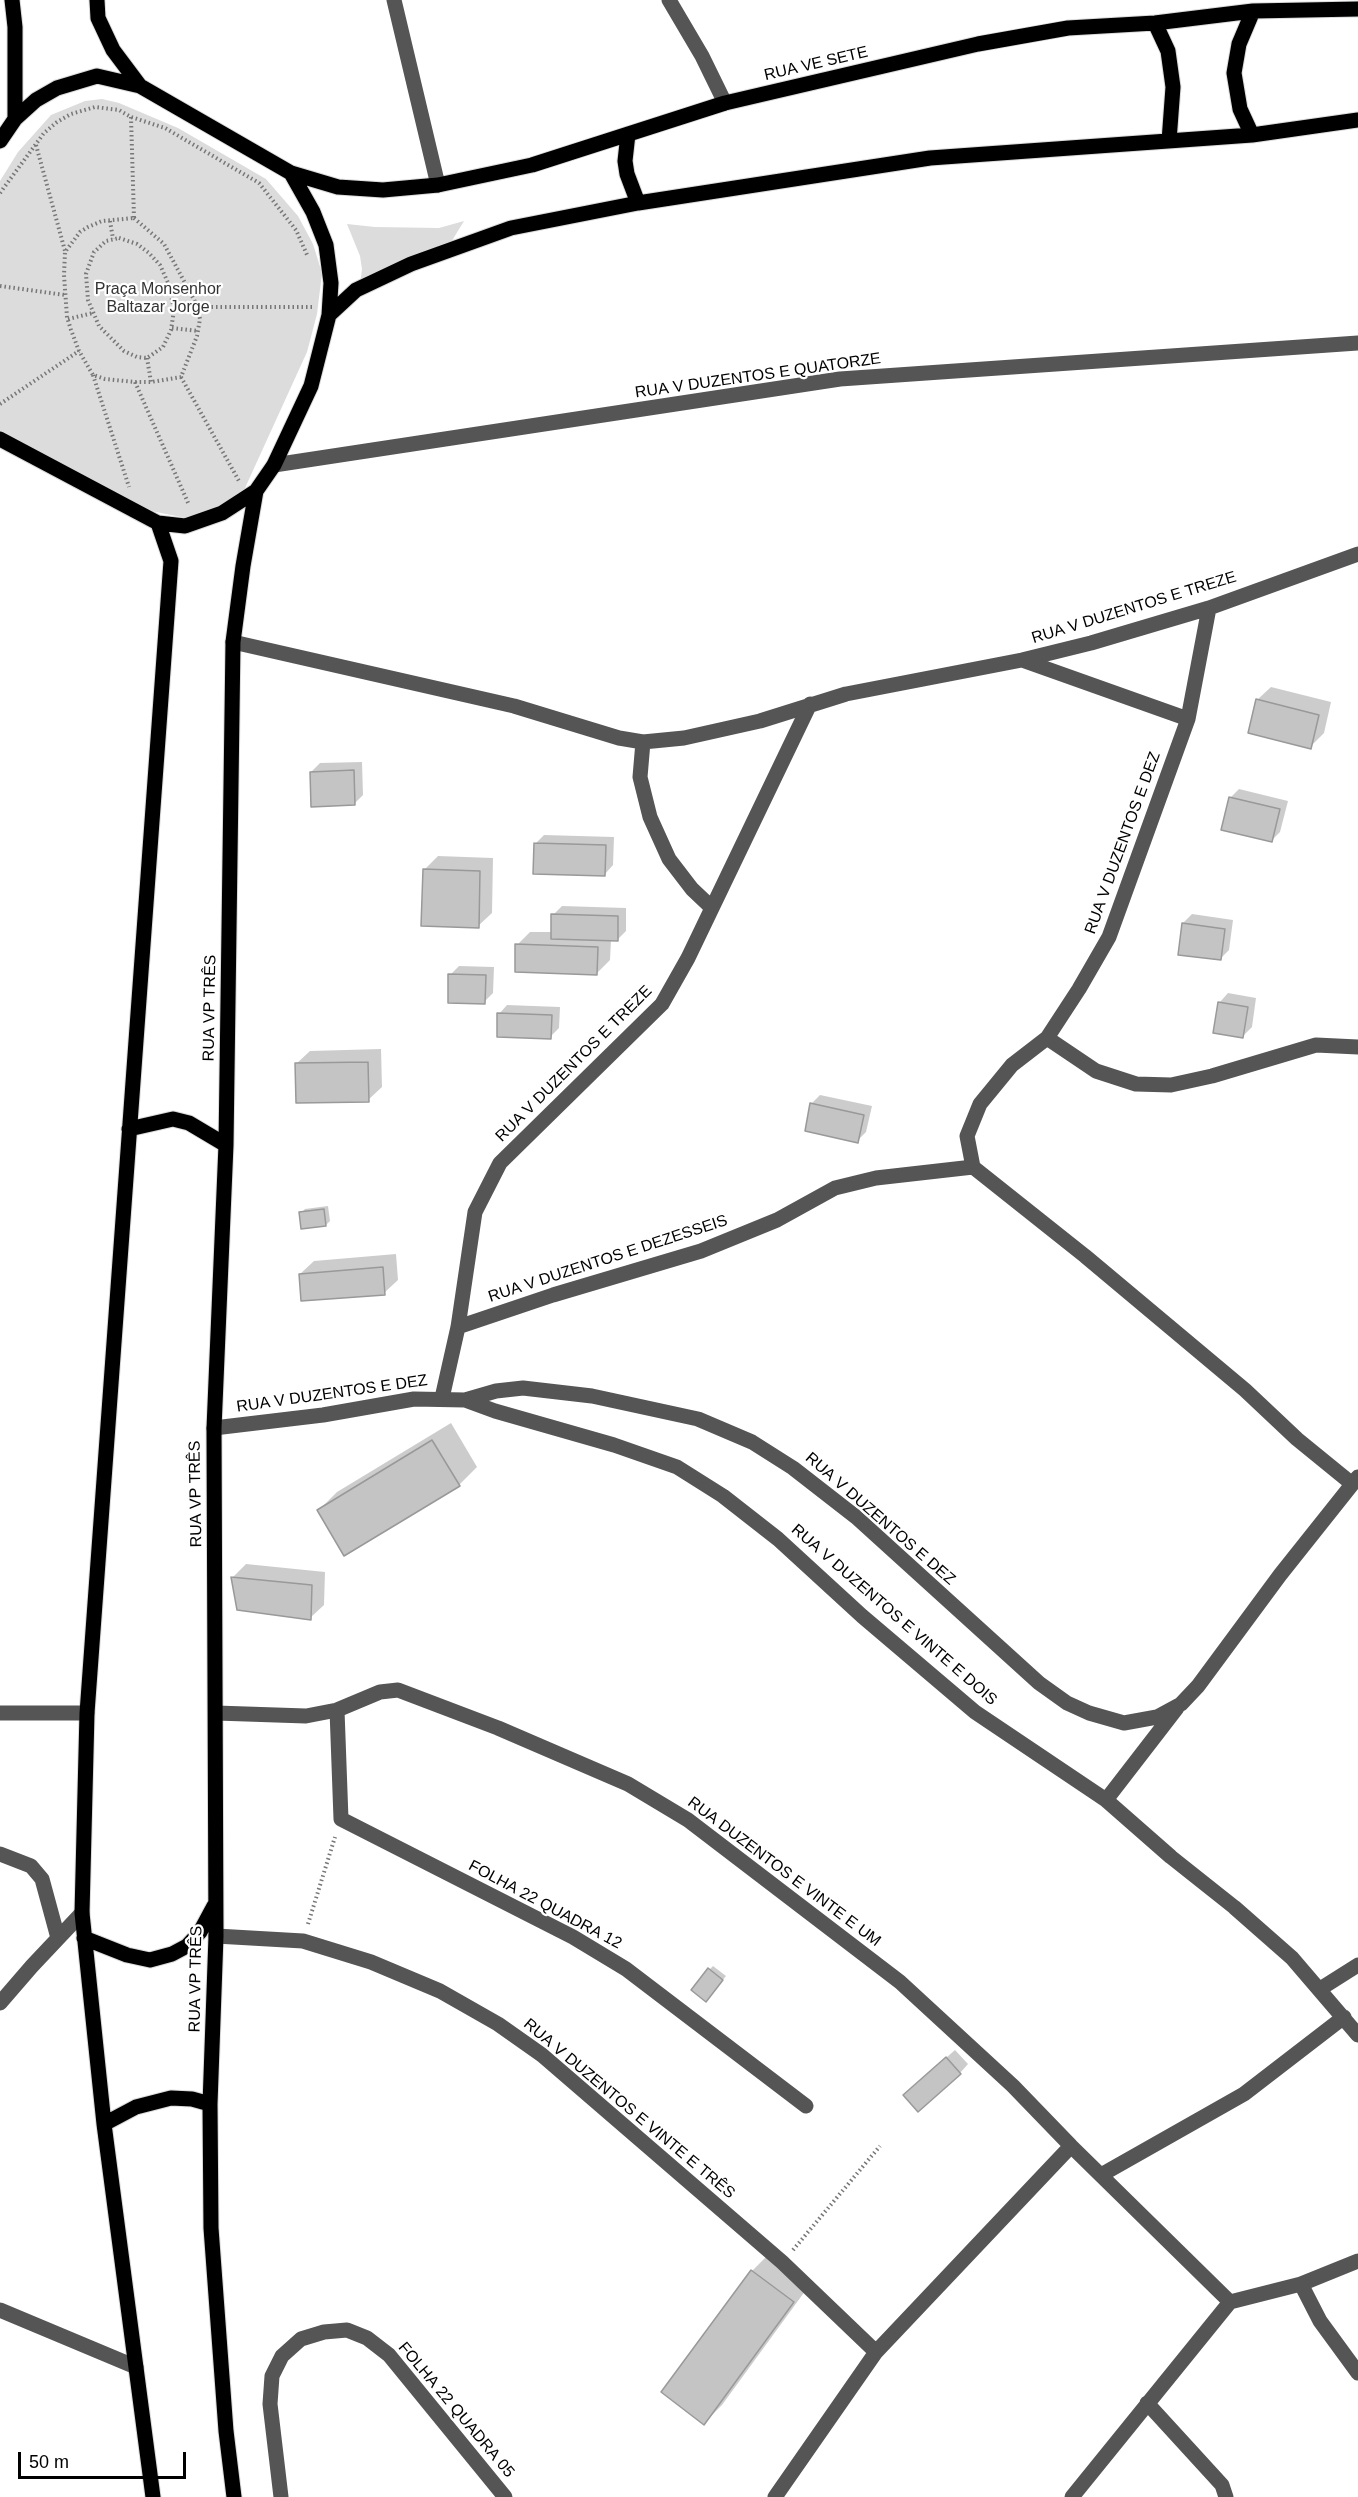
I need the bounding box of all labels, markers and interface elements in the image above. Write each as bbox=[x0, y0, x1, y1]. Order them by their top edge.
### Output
street label: RUA VE SETE bbox=[762, 43, 870, 85]
park label: Praça Monsenhor Baltazar Jorge bbox=[95, 280, 221, 318]
street label: RUA V DUZENTOS E QUATORZE bbox=[634, 349, 882, 403]
street label: RUA V DUZENTOS E TREZE bbox=[1029, 568, 1239, 648]
street label: RUA V DUZENTOS E DEZ bbox=[1081, 749, 1165, 937]
street label: RUA VP TRÊS bbox=[199, 954, 221, 1062]
street label: RUA V DUZENTOS E TREZE bbox=[492, 982, 656, 1146]
street label: RUA V DUZENTOS E DEZESSEIS bbox=[486, 1211, 730, 1307]
street label: RUA V DUZENTOS E DEZ bbox=[235, 1371, 429, 1417]
street label: RUA VP TRÊS bbox=[185, 1440, 207, 1548]
street label: RUA V DUZENTOS E DEZ bbox=[801, 1449, 959, 1589]
street label: RUA V DUZENTOS E VINTE E DOIS bbox=[787, 1520, 1001, 1710]
street label: RUA DUZENTOS E VINTE E UM bbox=[684, 1793, 884, 1951]
street label: FOLHA 22 QUADRA 12 bbox=[465, 1856, 625, 1954]
street label: RUA VP TRÊS bbox=[185, 1925, 207, 2033]
street label: RUA V DUZENTOS E VINTE E TRÊS bbox=[519, 2015, 739, 2203]
street label: FOLHA 22 QUADRA 05 bbox=[394, 2338, 518, 2482]
scale bar bbox=[21, 2440, 189, 2478]
text: 50 m bbox=[29, 2452, 69, 2472]

